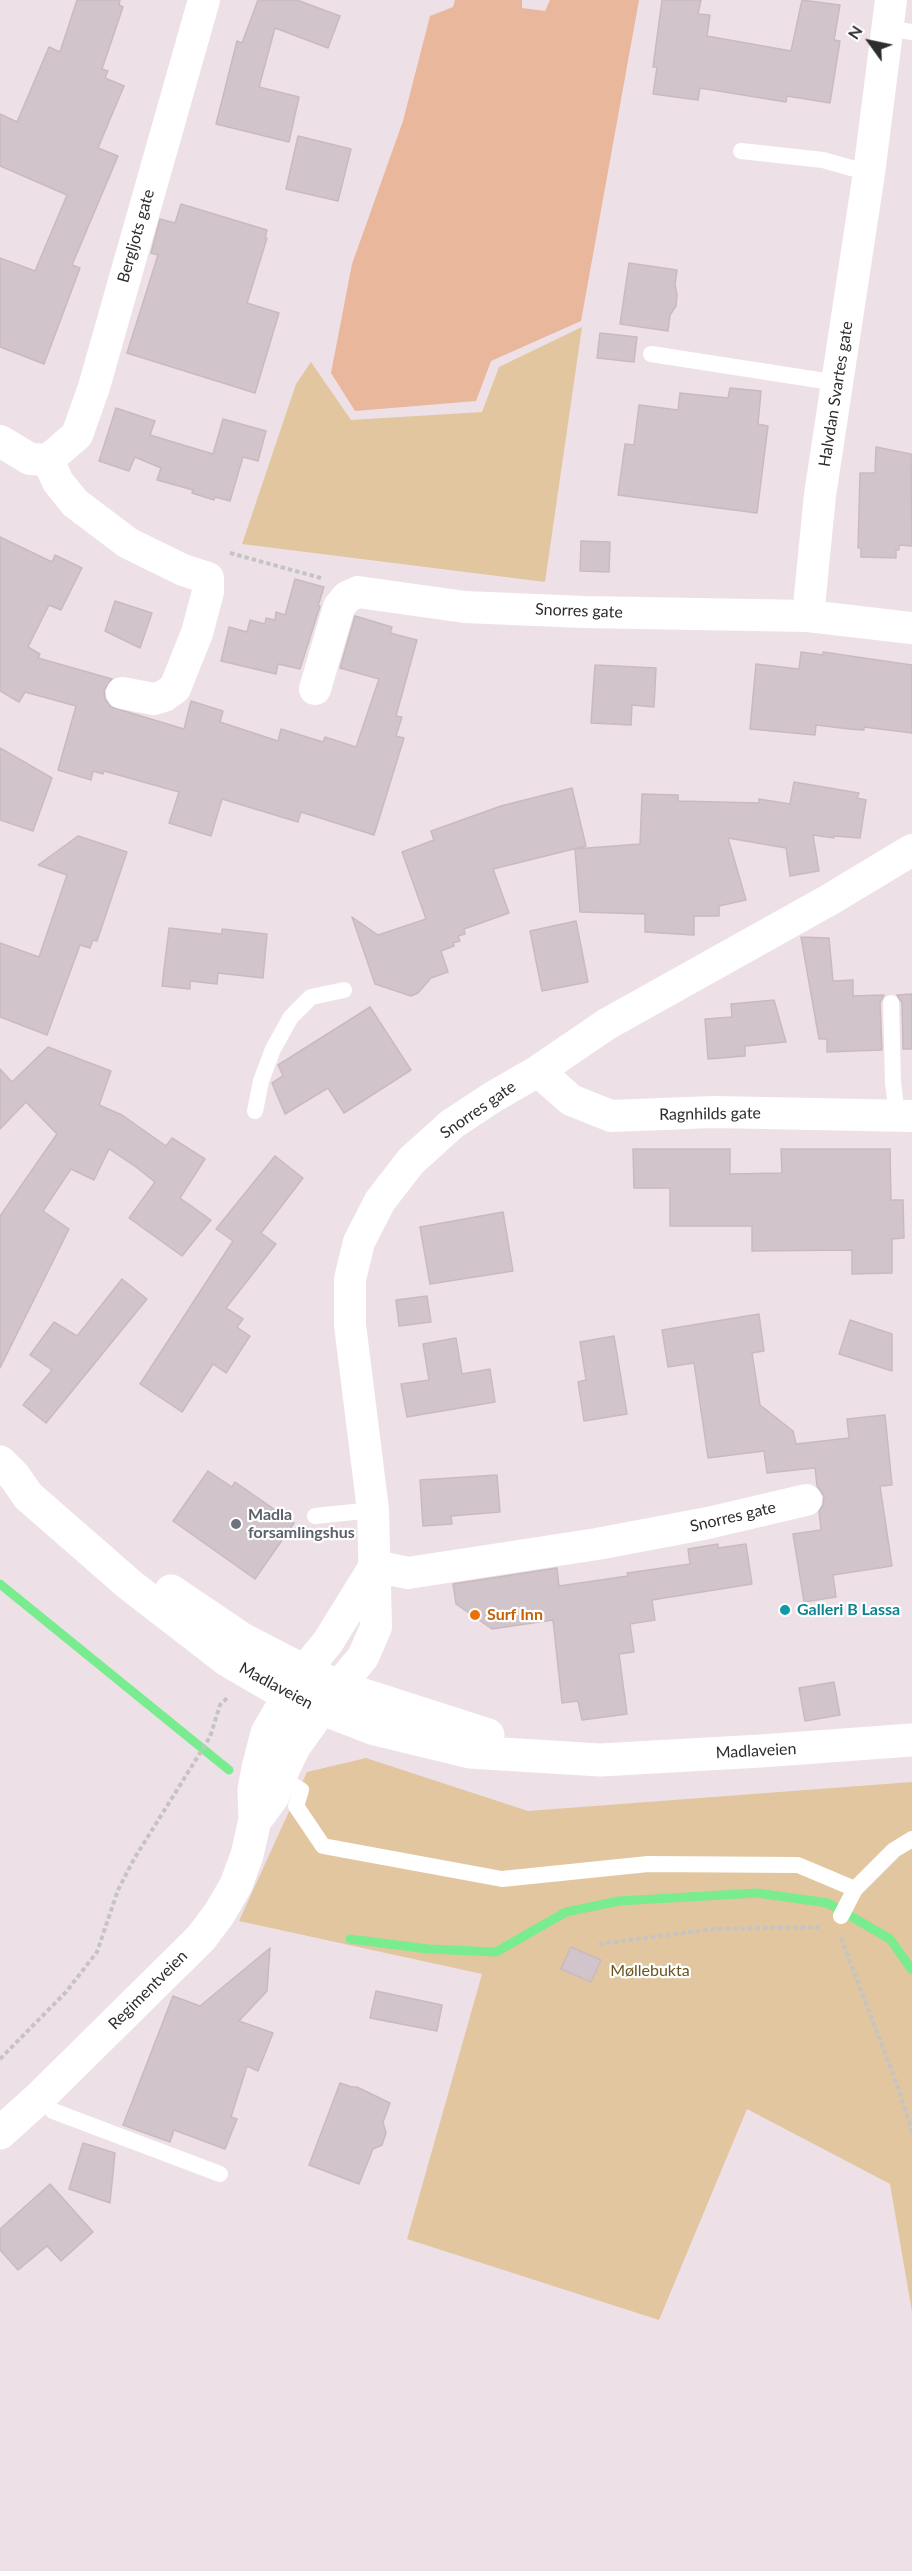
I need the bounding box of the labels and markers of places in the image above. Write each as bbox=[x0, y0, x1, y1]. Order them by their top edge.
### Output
place label: Madla forsamlingshus bbox=[248, 1505, 355, 1543]
marker: Madla forsamlingshus bbox=[229, 1517, 243, 1531]
place label: Galleri B Lassa bbox=[797, 1600, 900, 1620]
marker: Galleri B Lassa bbox=[778, 1603, 792, 1617]
place label: Surf Inn bbox=[487, 1605, 543, 1625]
marker: Surf Inn bbox=[468, 1608, 482, 1622]

